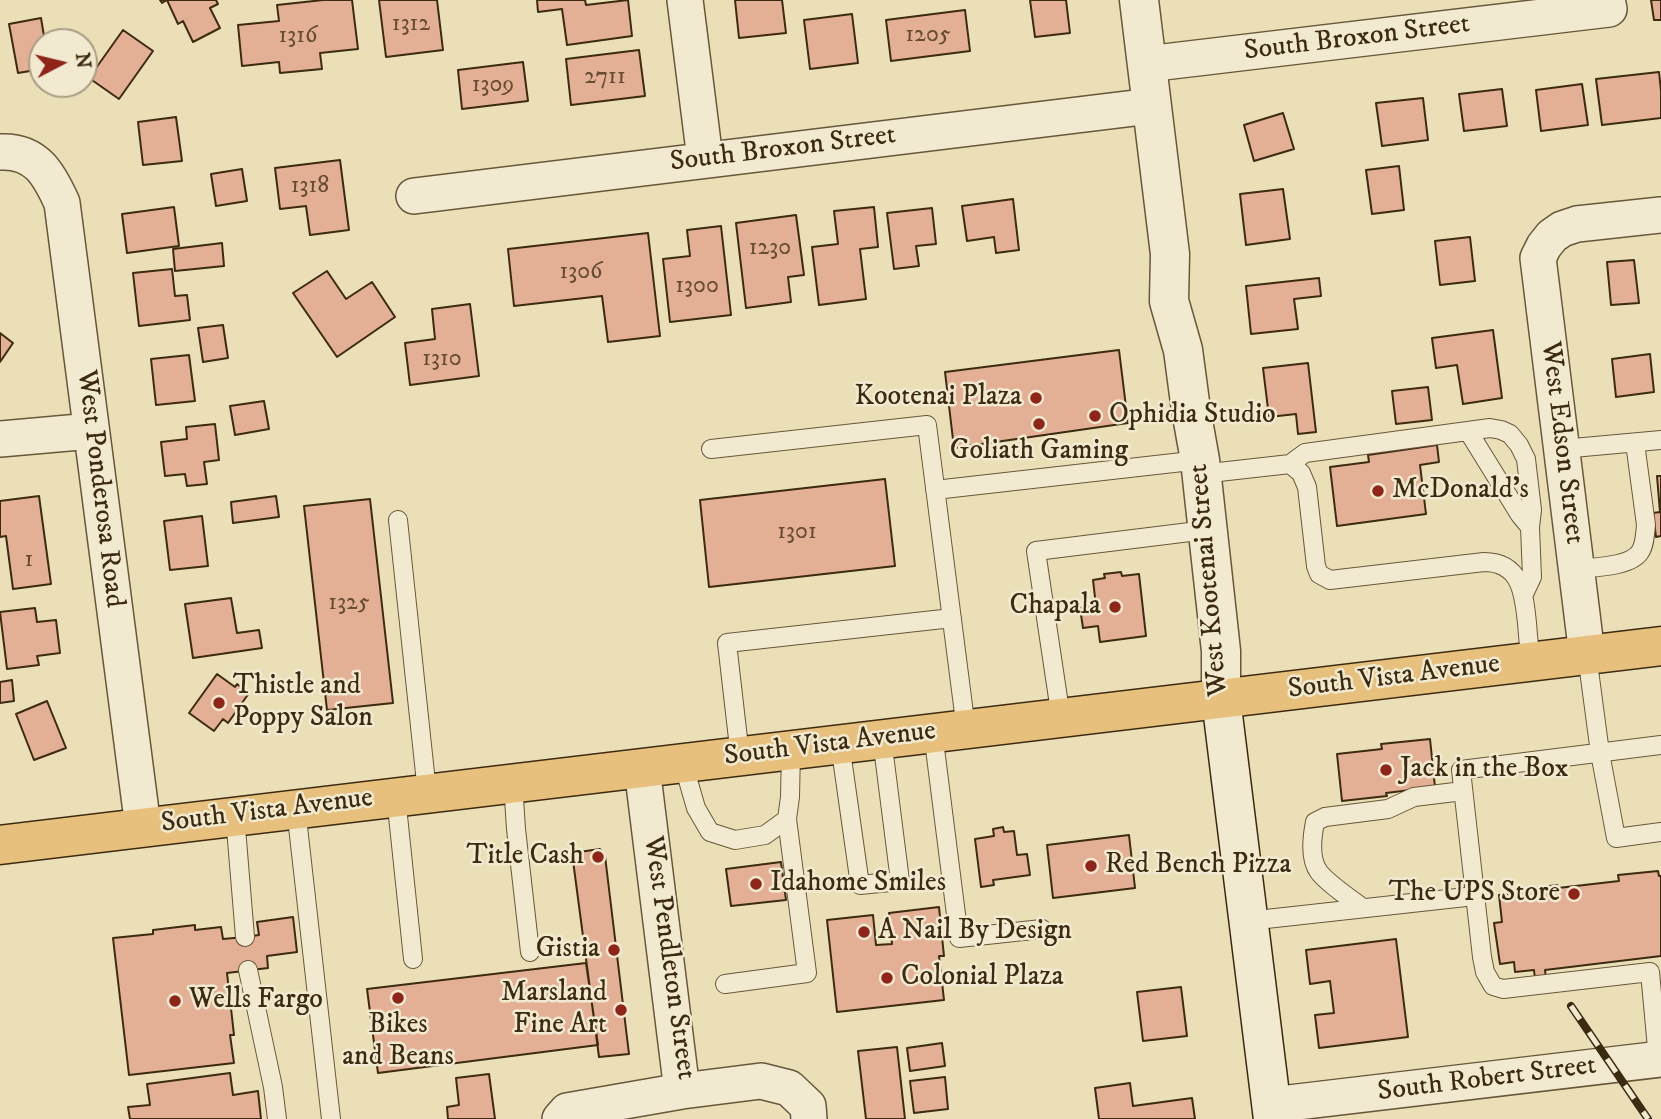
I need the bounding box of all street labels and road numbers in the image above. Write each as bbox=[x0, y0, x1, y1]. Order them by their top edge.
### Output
street label: South Broxon Street bbox=[1242, 8, 1472, 70]
street label: South Broxon Street bbox=[668, 119, 898, 181]
street label: West Edson Street bbox=[1532, 340, 1590, 546]
street label: West Ponderosa Road bbox=[68, 368, 130, 610]
street label: West Kootenai Street bbox=[1183, 462, 1237, 698]
street label: South Vista Avenue bbox=[1286, 648, 1502, 708]
street label: South Vista Avenue bbox=[722, 715, 938, 775]
street label: South Vista Avenue bbox=[159, 782, 375, 842]
street label: West Pendleton Street bbox=[634, 834, 702, 1082]
street label: South Robert Street bbox=[1376, 1050, 1598, 1110]

